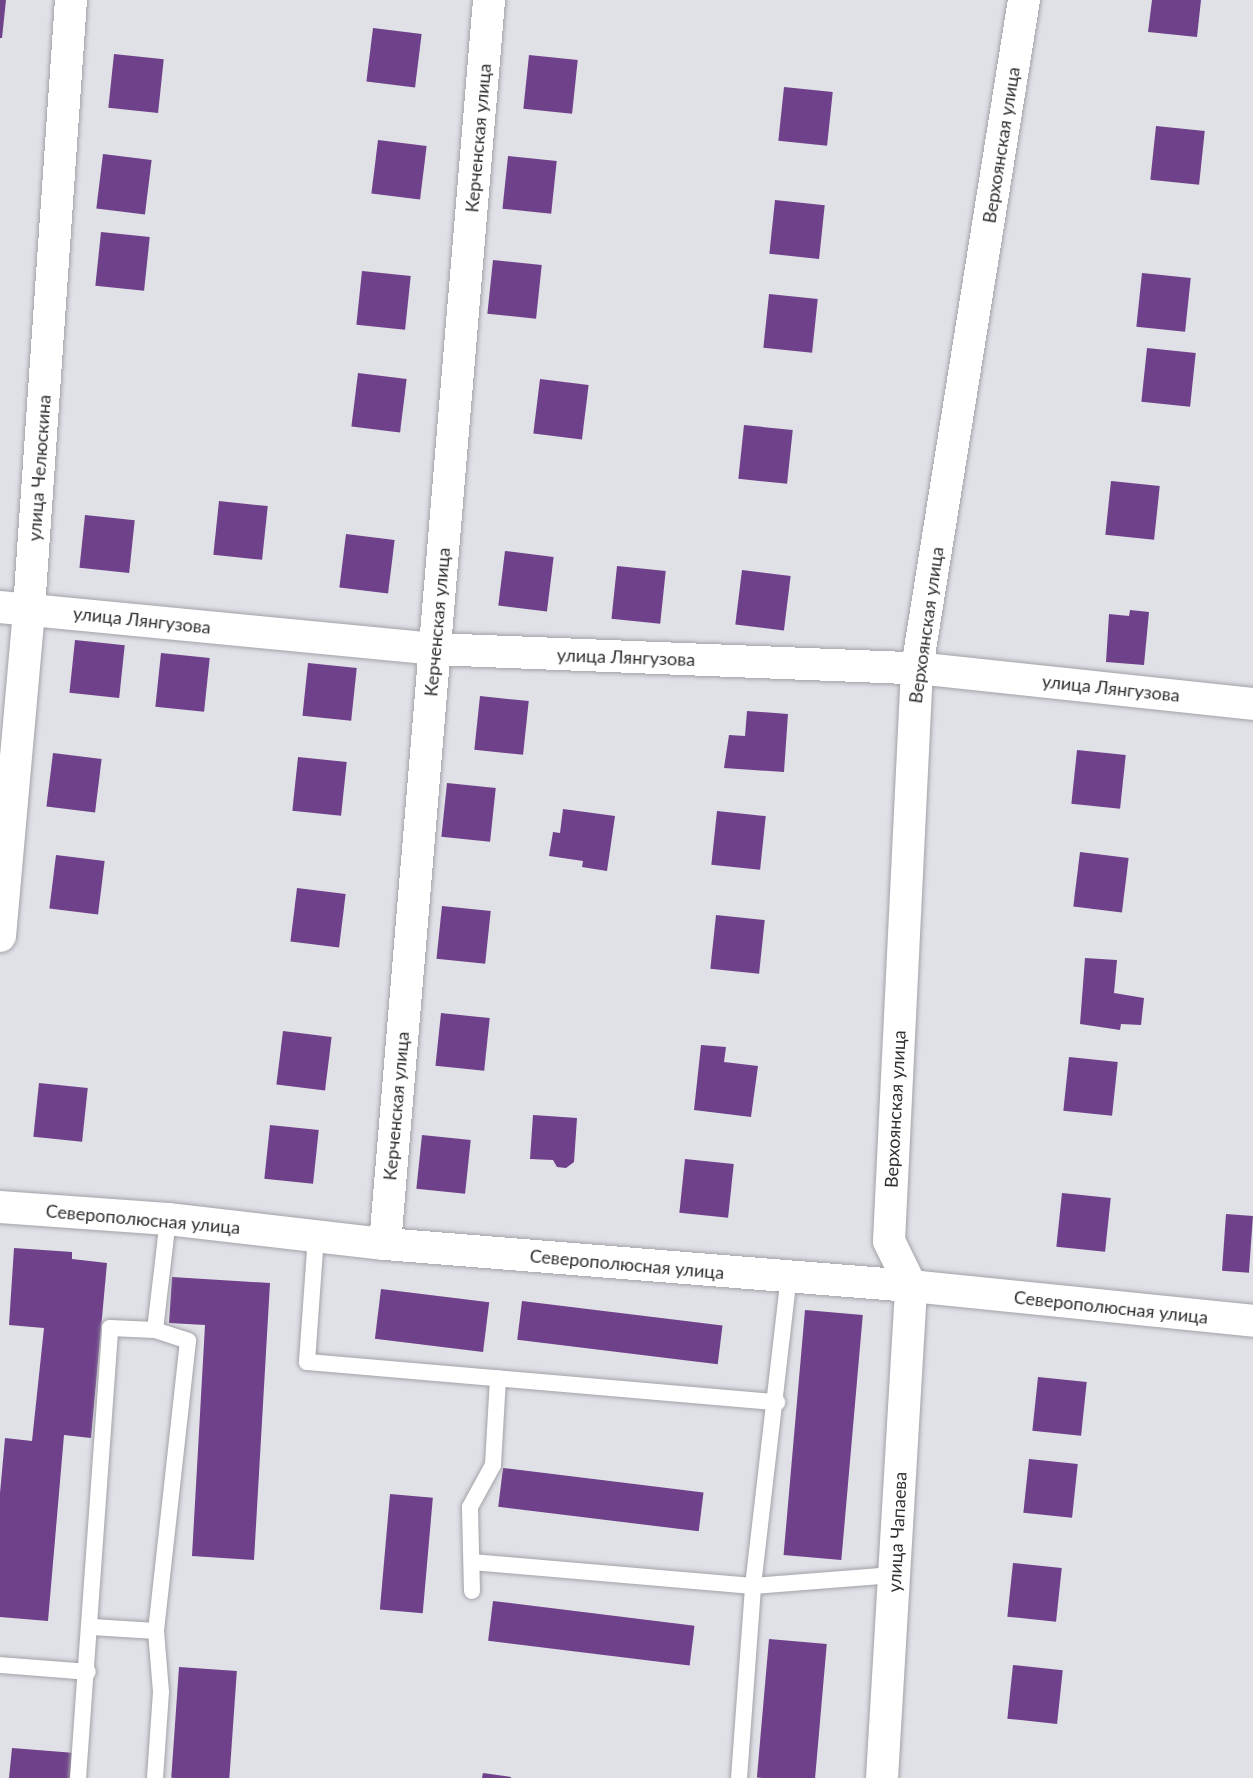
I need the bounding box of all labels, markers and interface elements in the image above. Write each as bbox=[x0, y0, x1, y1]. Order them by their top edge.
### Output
street label: Керченская улица bbox=[461, 63, 495, 213]
street label: Верхоянская улица bbox=[978, 65, 1024, 225]
street label: улица Челюскина bbox=[23, 394, 55, 542]
street label: Верхоянская улица bbox=[904, 545, 948, 705]
street label: Керченская улица bbox=[420, 547, 454, 697]
street label: улица Лянгузова bbox=[72, 602, 212, 638]
street label: улица Лянгузова bbox=[556, 644, 696, 670]
street label: улица Лянгузова bbox=[1041, 670, 1181, 706]
street label: Верхоянская улица bbox=[880, 1030, 910, 1188]
street label: Керченская улица bbox=[379, 1031, 413, 1181]
street label: Северополюсная улица bbox=[45, 1200, 241, 1238]
street label: Северополюсная улица bbox=[529, 1245, 725, 1283]
street label: Северополюсная улица bbox=[1013, 1286, 1209, 1328]
street label: улица Чапаева bbox=[883, 1471, 911, 1593]

